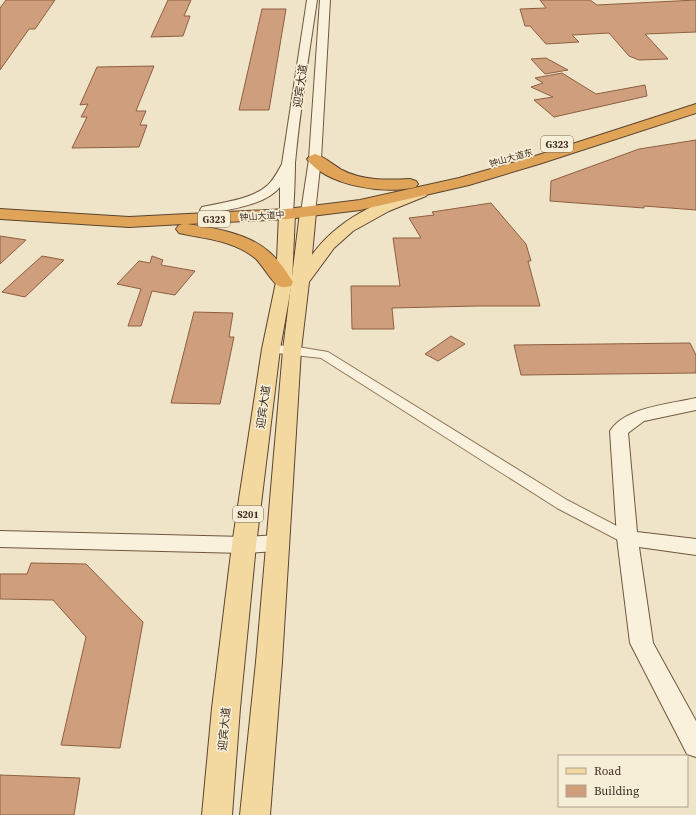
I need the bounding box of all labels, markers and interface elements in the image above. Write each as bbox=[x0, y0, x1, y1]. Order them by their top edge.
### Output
street label: 迎宾大道 bbox=[290, 63, 311, 109]
road number: G323 bbox=[541, 136, 573, 152]
street label: 钟山大道东 bbox=[488, 146, 534, 170]
street label: 钟山大道中 bbox=[239, 208, 285, 224]
road number: G323 bbox=[198, 211, 230, 227]
street label: 迎宾大道 bbox=[253, 384, 274, 430]
road number: S201 bbox=[233, 506, 263, 522]
street label: 迎宾大道 bbox=[215, 706, 234, 752]
legend bbox=[558, 755, 688, 807]
text: Road bbox=[594, 763, 621, 779]
text: Building bbox=[594, 783, 639, 799]

